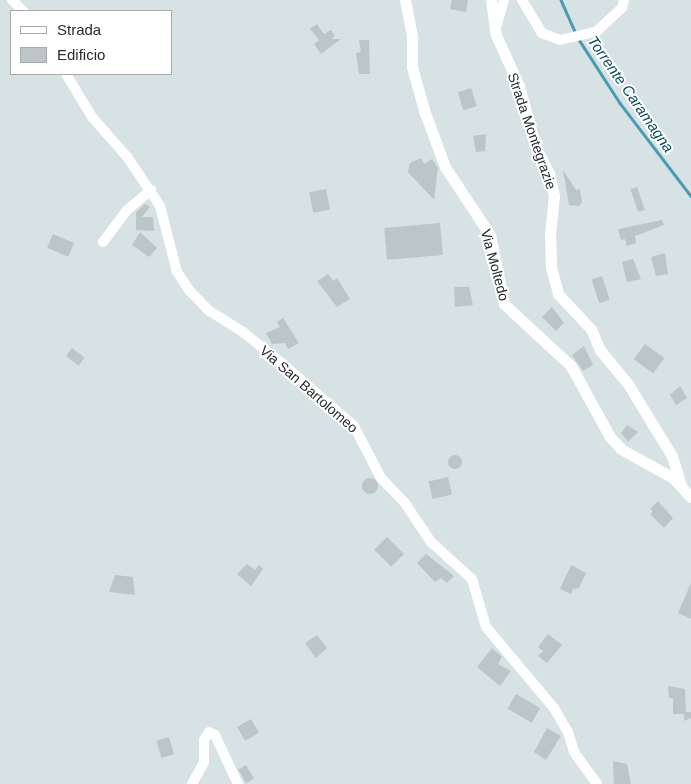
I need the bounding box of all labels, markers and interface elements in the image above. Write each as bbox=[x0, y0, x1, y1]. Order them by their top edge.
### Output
legend bbox=[10, 10, 172, 75]
text: Strada bbox=[57, 21, 101, 38]
water label: Torrente Caramagna bbox=[584, 32, 678, 156]
text: Edificio bbox=[57, 46, 105, 63]
street label: Strada Montegrazie bbox=[504, 71, 560, 191]
street label: Via Moltedo bbox=[477, 227, 513, 303]
street label: Via San Bartolomeo bbox=[257, 342, 361, 436]

